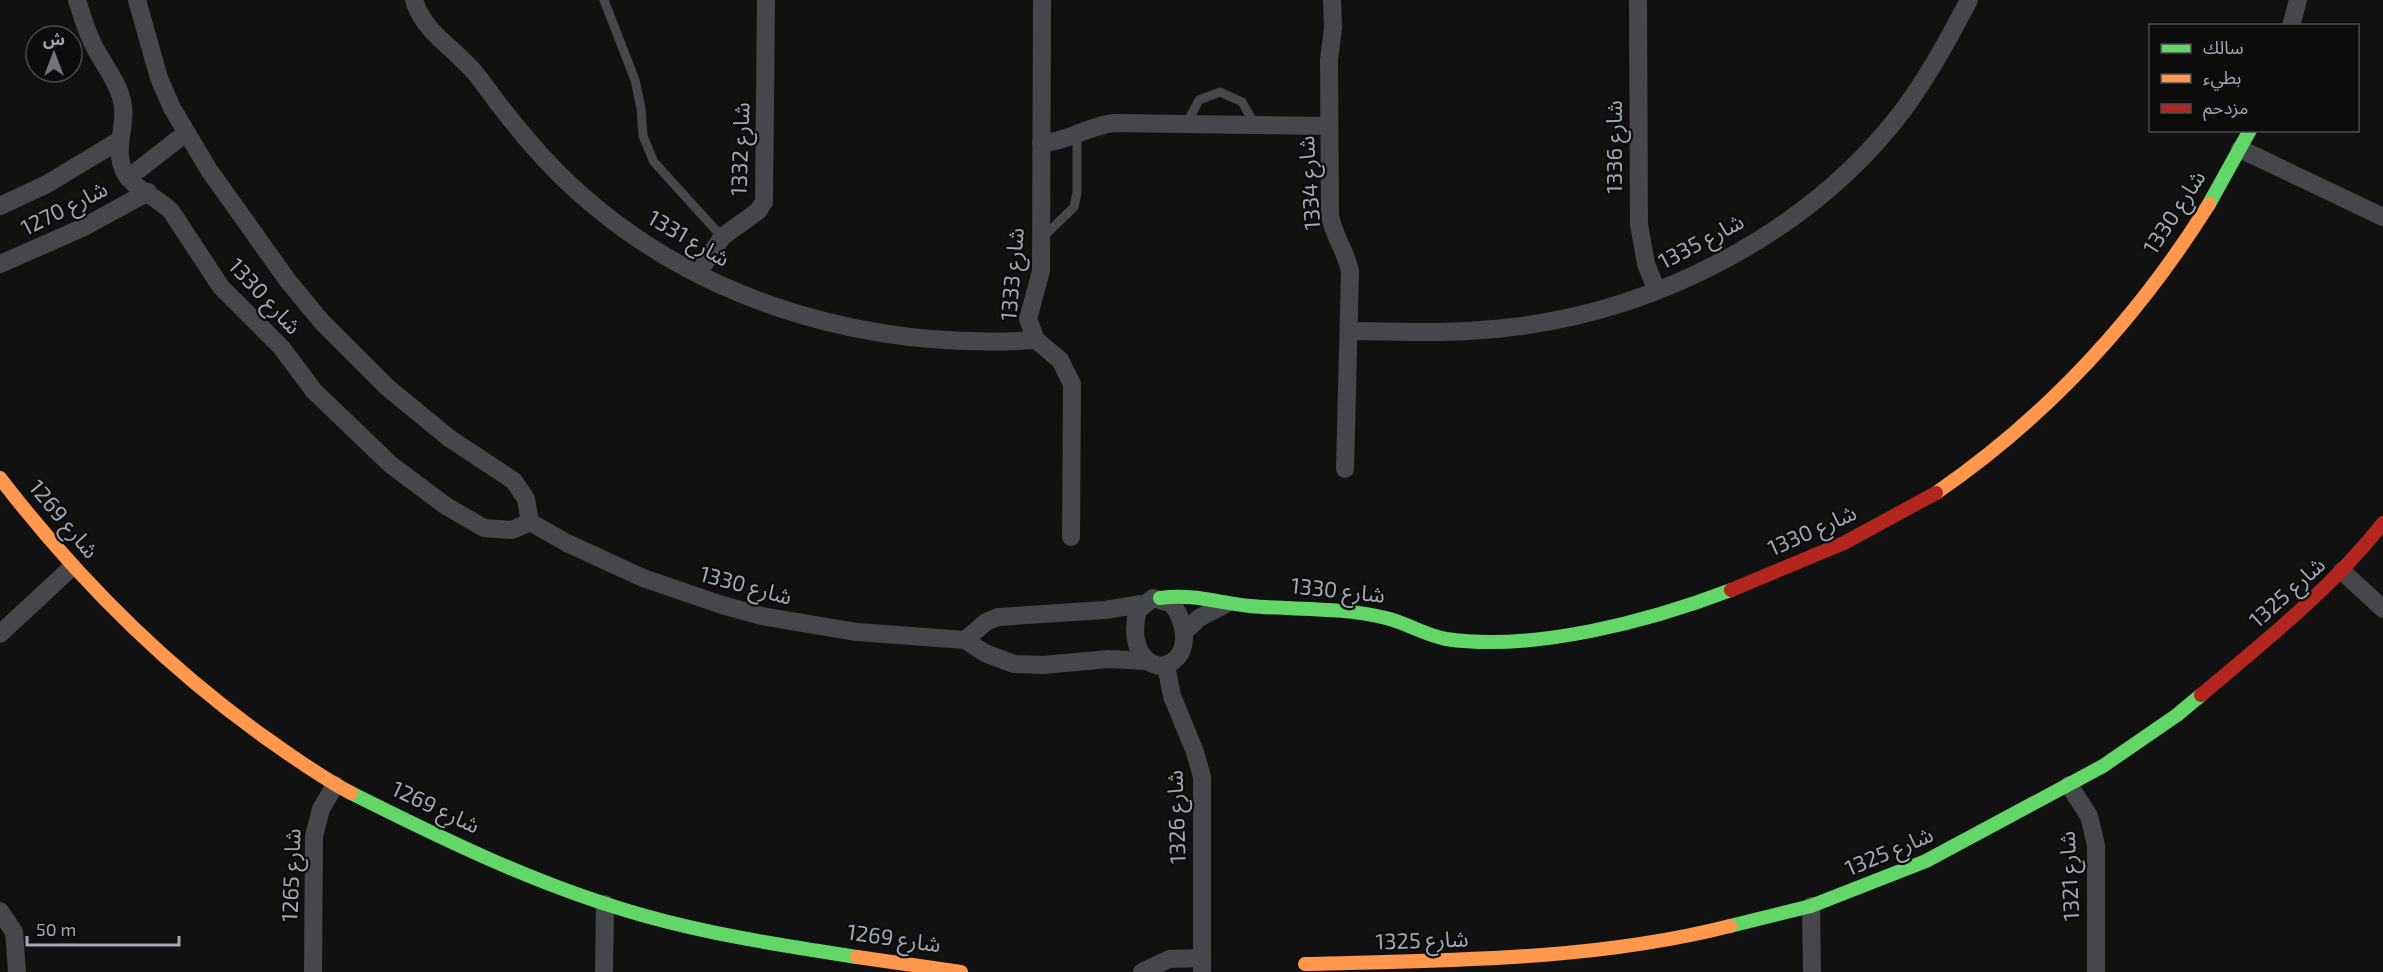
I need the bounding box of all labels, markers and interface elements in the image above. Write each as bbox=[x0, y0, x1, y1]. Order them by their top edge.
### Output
north arrow bbox=[24, 24, 84, 84]
legend bbox=[2149, 24, 2359, 132]
text: ش bbox=[43, 29, 65, 49]
text: سالك bbox=[2203, 36, 2244, 58]
text: بطيء bbox=[2203, 66, 2241, 91]
text: مزدحم bbox=[2203, 96, 2248, 121]
street label: شارع 1336 bbox=[1600, 100, 1631, 194]
street label: شارع 1332 bbox=[724, 102, 759, 196]
street label: شارع 1334 bbox=[1292, 135, 1329, 231]
street label: شارع 1330 bbox=[2137, 165, 2214, 261]
street label: شارع 1270 bbox=[16, 174, 113, 244]
street label: شارع 1331 bbox=[642, 203, 735, 275]
street label: شارع 1335 bbox=[1653, 207, 1750, 278]
street label: شارع 1333 bbox=[994, 226, 1033, 322]
street label: شارع 1330 bbox=[220, 252, 307, 342]
street label: شارع 1269 bbox=[21, 474, 105, 566]
street label: شارع 1330 bbox=[1763, 498, 1862, 565]
street label: شارع 1325 bbox=[2243, 550, 2333, 636]
street label: شارع 1330 bbox=[696, 559, 795, 614]
street label: شارع 1330 bbox=[1289, 571, 1386, 612]
street label: شارع 1326 bbox=[1160, 770, 1195, 864]
street label: شارع 1269 bbox=[386, 774, 485, 842]
street label: شارع 1325 bbox=[1841, 820, 1938, 885]
street label: شارع 1265 bbox=[275, 828, 310, 922]
street label: شارع 1321 bbox=[2053, 830, 2088, 922]
scale bar bbox=[27, 909, 178, 947]
text: 50 m bbox=[36, 918, 76, 940]
street label: شارع 1269 bbox=[845, 918, 943, 961]
street label: شارع 1325 bbox=[1375, 924, 1469, 959]

